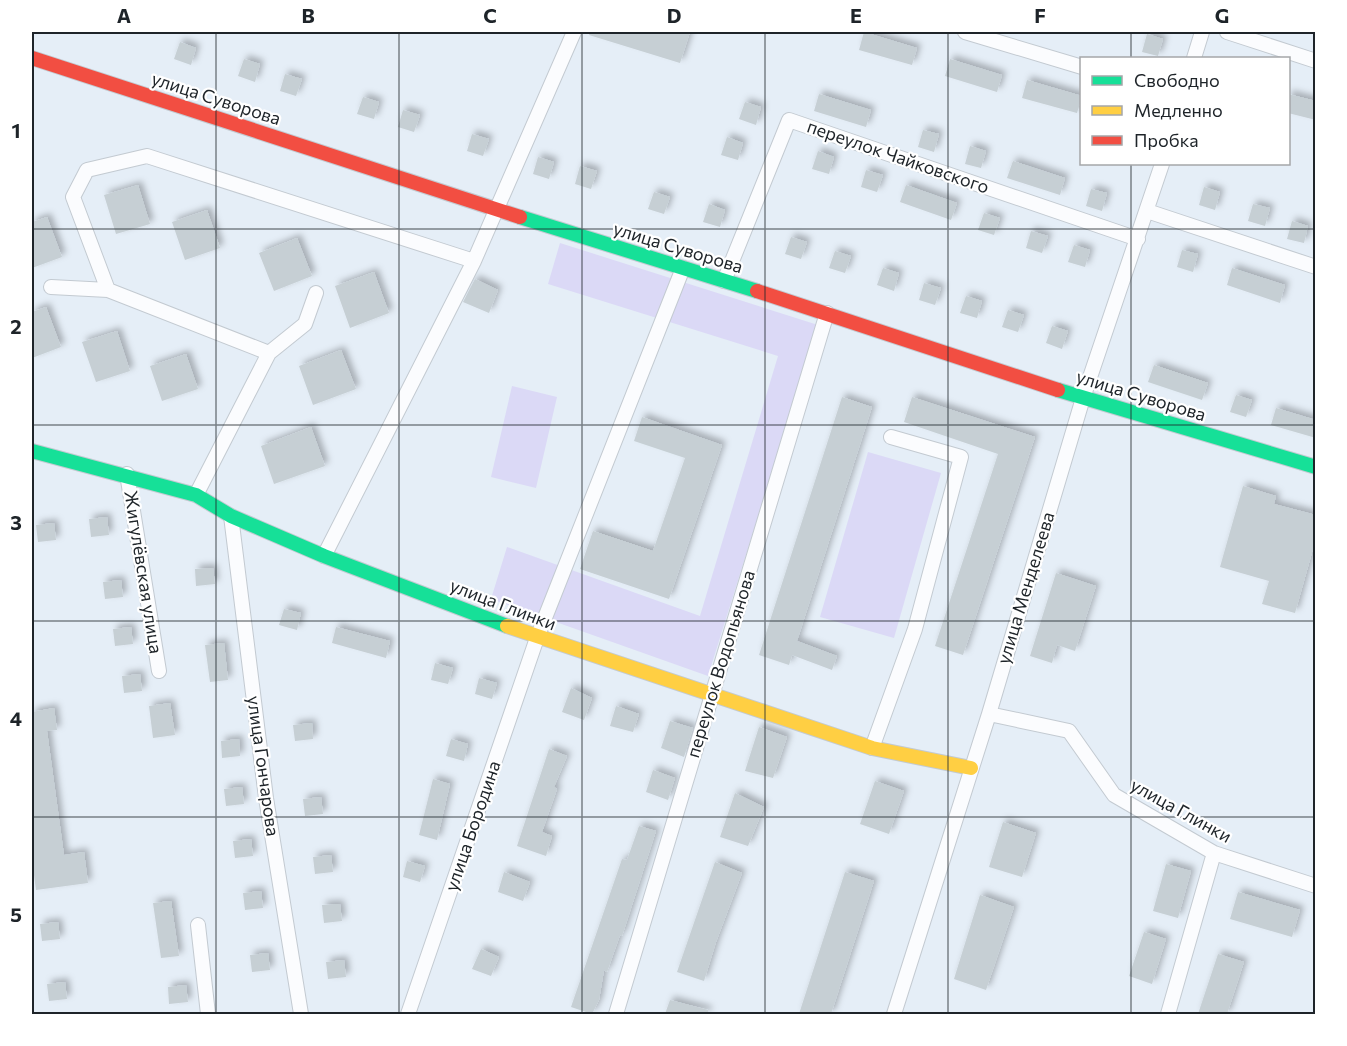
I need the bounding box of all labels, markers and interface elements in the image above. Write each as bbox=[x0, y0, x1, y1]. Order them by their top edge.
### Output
text: A bbox=[117, 3, 131, 27]
text: B bbox=[301, 3, 315, 27]
text: C bbox=[483, 3, 497, 27]
text: D bbox=[667, 3, 681, 27]
text: E bbox=[850, 3, 862, 27]
text: F bbox=[1034, 3, 1046, 27]
text: G bbox=[1215, 3, 1229, 27]
legend bbox=[1080, 57, 1290, 165]
street label: улица Суворова bbox=[149, 67, 284, 129]
text: Свободно bbox=[1134, 69, 1220, 91]
text: Медленно bbox=[1134, 99, 1223, 121]
street label: переулок Чайковского bbox=[804, 115, 992, 198]
text: 1 bbox=[11, 118, 21, 142]
text: Пробка bbox=[1134, 129, 1199, 151]
street label: улица Суворова bbox=[611, 217, 746, 277]
text: 2 bbox=[10, 314, 22, 338]
street label: улица Суворова bbox=[1074, 365, 1209, 425]
street label: Жигулёвская улица bbox=[120, 489, 168, 655]
street label: улица Менделеева bbox=[991, 509, 1059, 666]
text: 3 bbox=[10, 510, 22, 534]
street label: переулок Водопьянова bbox=[681, 567, 759, 760]
street label: улица Глинки bbox=[447, 574, 560, 634]
street label: улица Гончарова bbox=[243, 694, 285, 837]
text: 4 bbox=[10, 706, 22, 730]
street label: улица Бородина bbox=[439, 758, 505, 894]
street label: улица Глинки bbox=[1127, 773, 1236, 847]
text: 5 bbox=[10, 902, 22, 926]

